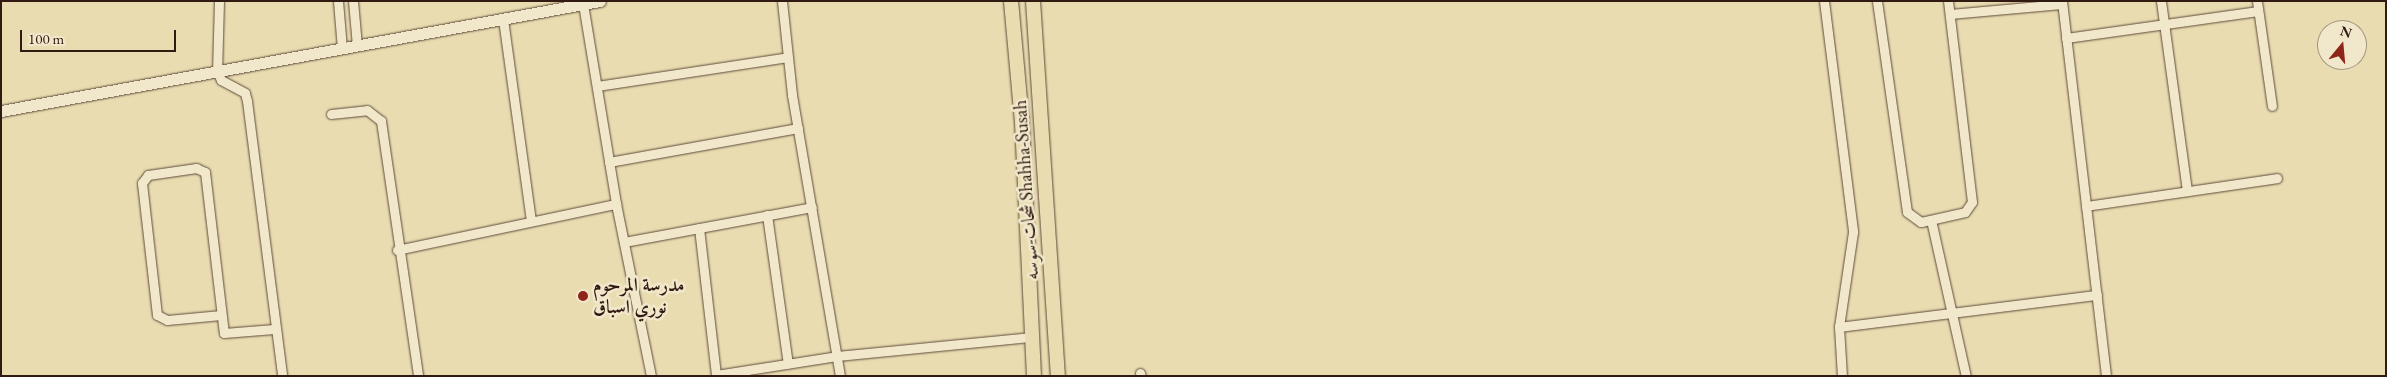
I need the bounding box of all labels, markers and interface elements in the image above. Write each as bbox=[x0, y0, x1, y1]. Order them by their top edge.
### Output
scale bar bbox=[22, 20, 179, 52]
north arrow bbox=[2317, 20, 2367, 70]
text: N bbox=[2338, 21, 2354, 42]
text: 100 m bbox=[28, 29, 64, 48]
street label: شحات-سوسه Shahha-Susah bbox=[1008, 99, 1044, 281]
place label: مدرسة المرحوم نوري اسباق bbox=[593, 274, 684, 318]
marker: مدرسة المرحوم نوري اسباق bbox=[577, 290, 589, 302]

